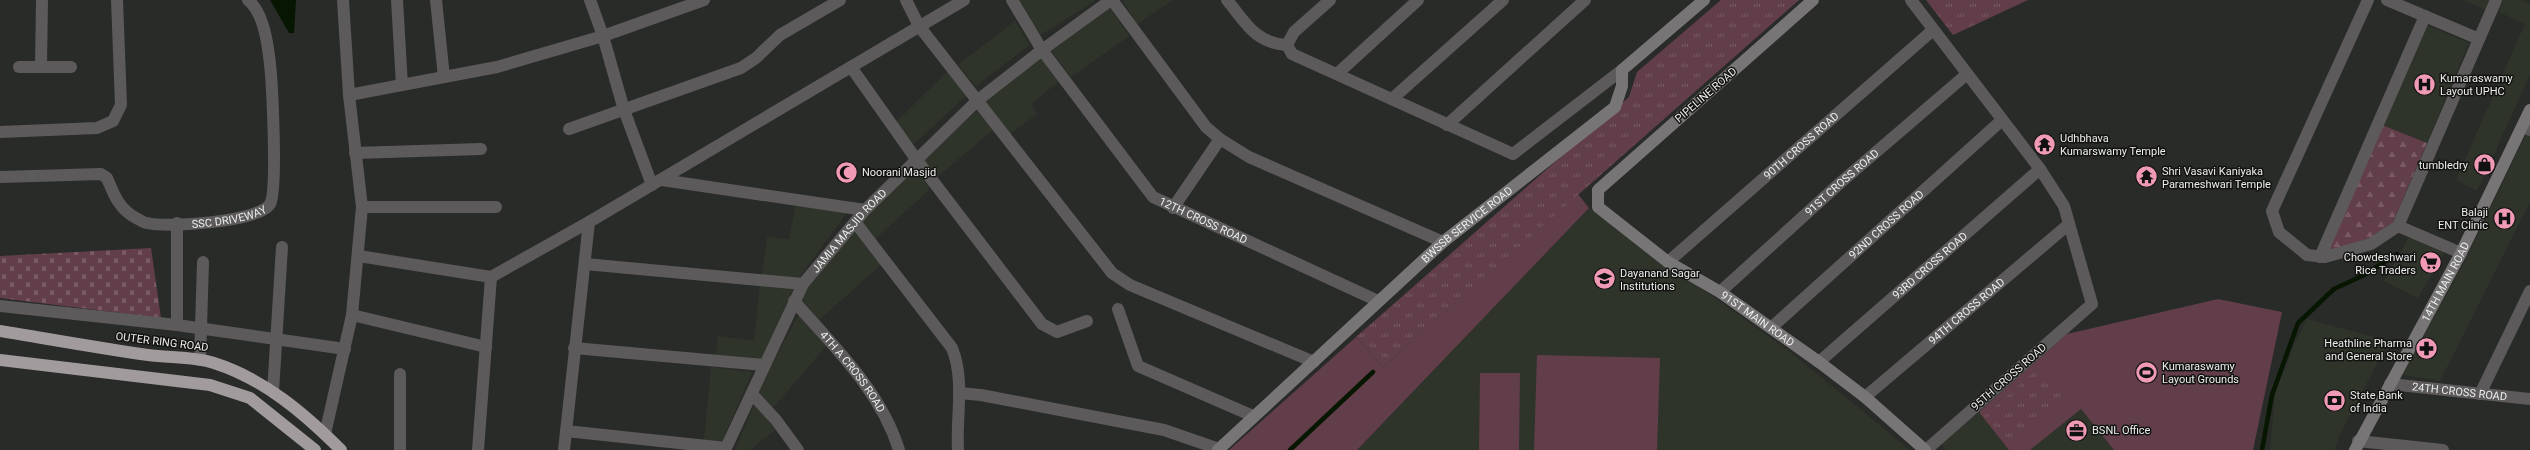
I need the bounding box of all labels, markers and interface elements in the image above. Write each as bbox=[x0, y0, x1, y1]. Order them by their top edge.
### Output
street label: PIPELINE ROAD bbox=[1672, 65, 1740, 125]
hospital icon: Kumaraswamy Layout UPHC bbox=[2412, 71, 2438, 97]
place label: Kumaraswamy Layout UPHC bbox=[2440, 72, 2514, 98]
street label: 90TH CROSS ROAD bbox=[1761, 109, 1841, 182]
temple icon: Udhbhava Kumarswamy Temple bbox=[2031, 131, 2057, 157]
place label: Udhbhava Kumarswamy Temple bbox=[2060, 132, 2166, 158]
street label: 91ST CROSS ROAD bbox=[1802, 146, 1881, 218]
shop icon: tumbledry bbox=[2471, 152, 2497, 178]
mosque icon: Noorani Masjid bbox=[834, 159, 860, 185]
place label: tumbledry bbox=[2419, 159, 2469, 172]
temple icon: Shri Vasavi Kaniyaka Parameshwari Temple bbox=[2133, 164, 2159, 190]
place label: Shri Vasavi Kaniyaka Parameshwari Temple bbox=[2162, 165, 2271, 191]
place label: Noorani Masjid bbox=[862, 166, 936, 179]
street label: BWSSB SERVICE ROAD bbox=[1419, 184, 1515, 265]
street label: JAMIA MASJID ROAD bbox=[809, 186, 889, 275]
street label: 92ND CROSS ROAD bbox=[1846, 187, 1926, 261]
street label: 12TH CROSS ROAD bbox=[1157, 194, 1249, 246]
street label: SSC DRIVEWAY bbox=[191, 202, 269, 230]
hospital icon: Balaji ENT Clinic bbox=[2491, 205, 2517, 231]
place label: Balaji ENT Clinic bbox=[2438, 206, 2488, 232]
street label: 93RD CROSS ROAD bbox=[1890, 229, 1970, 301]
street label: 14TH MAIN ROAD bbox=[2419, 240, 2472, 324]
supermarket icon: Chowdeshwari Rice Traders bbox=[2418, 250, 2444, 276]
place label: Chowdeshwari Rice Traders bbox=[2344, 251, 2416, 277]
school or university icon: Dayanand Sagar Institutions bbox=[1591, 266, 1617, 292]
place label: Dayanand Sagar Institutions bbox=[1620, 267, 1700, 293]
street label: 94TH CROSS ROAD bbox=[1926, 275, 2007, 347]
street label: 91ST MAIN ROAD bbox=[1718, 288, 1797, 349]
street label: 4TH A CROSS ROAD bbox=[817, 328, 888, 415]
street label: OUTER RING ROAD bbox=[115, 330, 209, 354]
pharmacy icon: Heathline Pharma and General Store bbox=[2414, 336, 2440, 362]
place label: Heathline Pharma and General Store bbox=[2324, 337, 2412, 363]
street label: 95TH CROSS ROAD bbox=[1969, 341, 2049, 413]
sports icon: Kumaraswamy Layout Grounds bbox=[2134, 359, 2160, 385]
place label: Kumaraswamy Layout Grounds bbox=[2162, 360, 2239, 386]
street label: 24TH CROSS ROAD bbox=[2411, 380, 2508, 403]
bank icon: State Bank of India bbox=[2321, 388, 2347, 414]
place label: State Bank of India bbox=[2350, 389, 2403, 415]
office icon: BSNL Office bbox=[2063, 417, 2089, 443]
place label: BSNL Office bbox=[2092, 424, 2151, 437]

